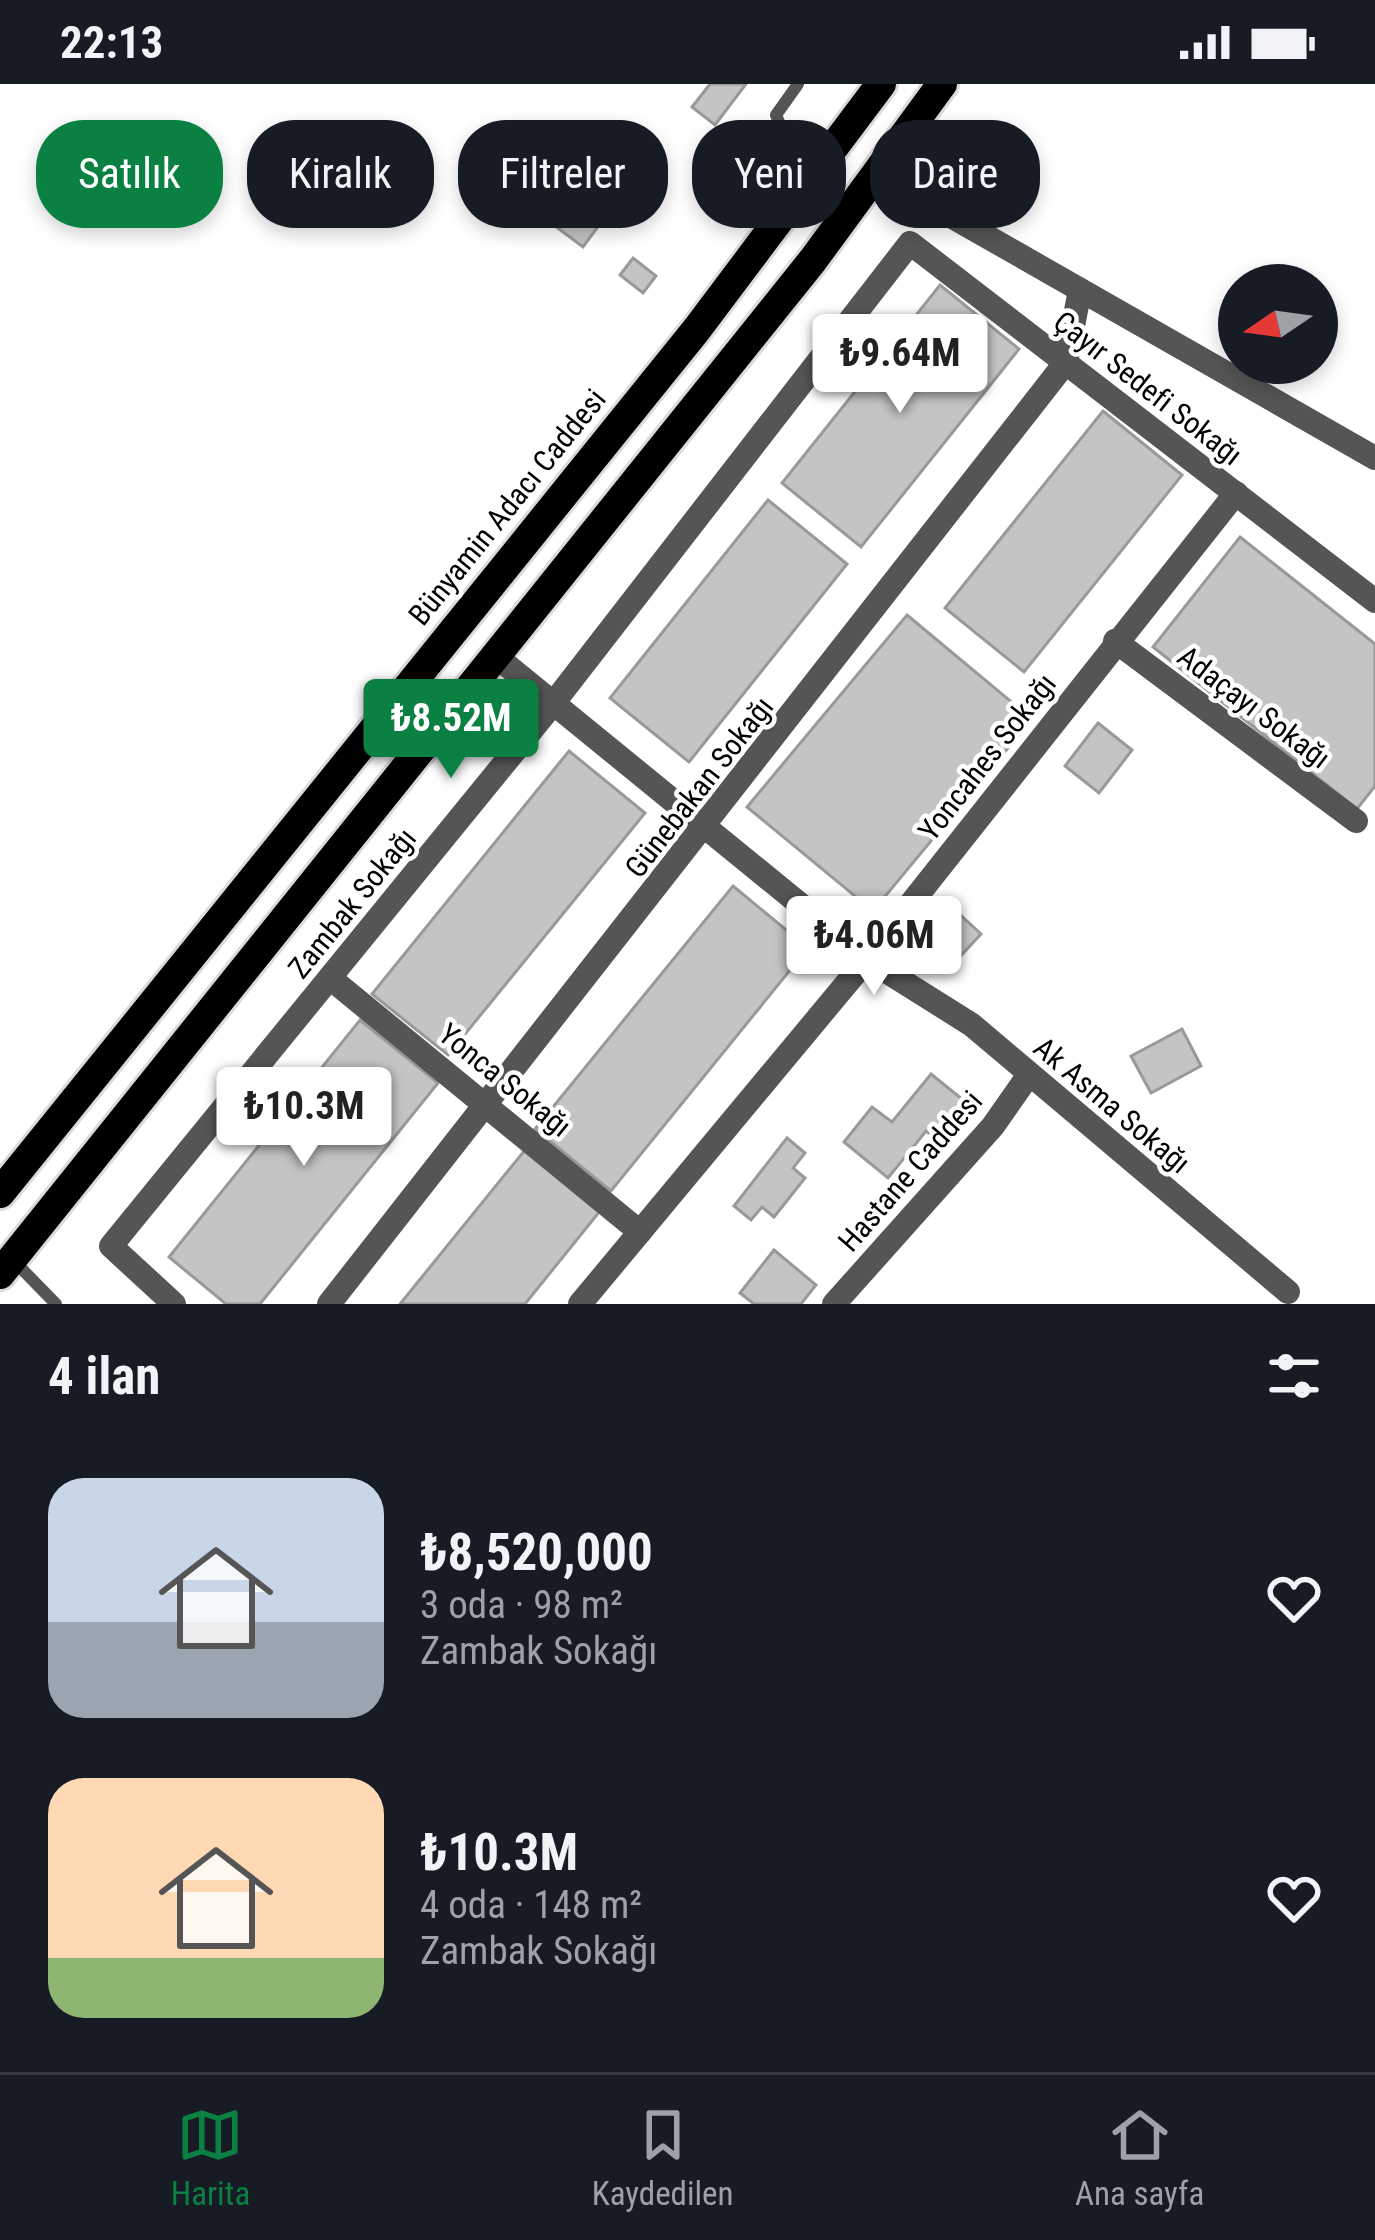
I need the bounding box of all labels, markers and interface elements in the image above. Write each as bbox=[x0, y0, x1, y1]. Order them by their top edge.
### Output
text: 22:13 bbox=[60, 16, 163, 69]
chip: Satılık bbox=[36, 120, 223, 228]
chip: Kiralık bbox=[247, 120, 434, 228]
chip: Filtreler bbox=[458, 120, 668, 228]
chip: Yeni bbox=[692, 120, 846, 228]
chip: Daire bbox=[870, 120, 1040, 228]
north arrow bbox=[1218, 264, 1338, 384]
map controls bbox=[1218, 264, 1338, 384]
street label: Çayır Sedefi Sokağı bbox=[1047, 304, 1249, 472]
pin: ₺9.64M bbox=[802, 314, 998, 416]
text: ₺9.64M bbox=[839, 330, 961, 376]
street label: Bünyamin Adacı Caddesi bbox=[401, 382, 613, 632]
street label: Adaçayı Sokağı bbox=[1171, 638, 1337, 776]
street label: Yoncahes Sokağı bbox=[911, 667, 1063, 847]
pin: ₺8.52M bbox=[353, 679, 549, 781]
street label: Günebakan Sokağı bbox=[618, 690, 780, 884]
text: ₺8.52M bbox=[390, 695, 512, 741]
street label: Zambak Sokağı bbox=[281, 821, 423, 985]
pin: ₺4.06M bbox=[776, 896, 972, 998]
text: ₺4.06M bbox=[813, 912, 935, 958]
street label: Yonca Sokağı bbox=[432, 1016, 578, 1144]
street label: Ak Asma Sokağı bbox=[1027, 1030, 1197, 1180]
pin: ₺10.3M bbox=[206, 1067, 402, 1169]
text: ₺10.3M bbox=[243, 1083, 365, 1129]
street label: Hastane Caddesi bbox=[831, 1084, 989, 1258]
icon: filters bbox=[1261, 1343, 1327, 1409]
text: 4 ilan bbox=[48, 1347, 160, 1406]
text: ₺8,520,000 bbox=[420, 1523, 653, 1582]
icon: home bbox=[144, 1526, 288, 1670]
icon: heart bbox=[1261, 1565, 1327, 1631]
text: 3 oda · 98 m² bbox=[420, 1582, 623, 1628]
text: Zambak Sokağı bbox=[420, 1628, 657, 1674]
text: ₺10.3M bbox=[420, 1823, 578, 1882]
icon: home bbox=[144, 1826, 288, 1970]
icon: heart bbox=[1261, 1865, 1327, 1931]
text: 4 oda · 148 m² bbox=[420, 1882, 642, 1928]
text: Zambak Sokağı bbox=[420, 1928, 657, 1974]
tab: Harita bbox=[171, 2102, 250, 2213]
tab: Kaydedilen bbox=[592, 2102, 734, 2213]
tab: Ana sayfa bbox=[1075, 2102, 1204, 2213]

